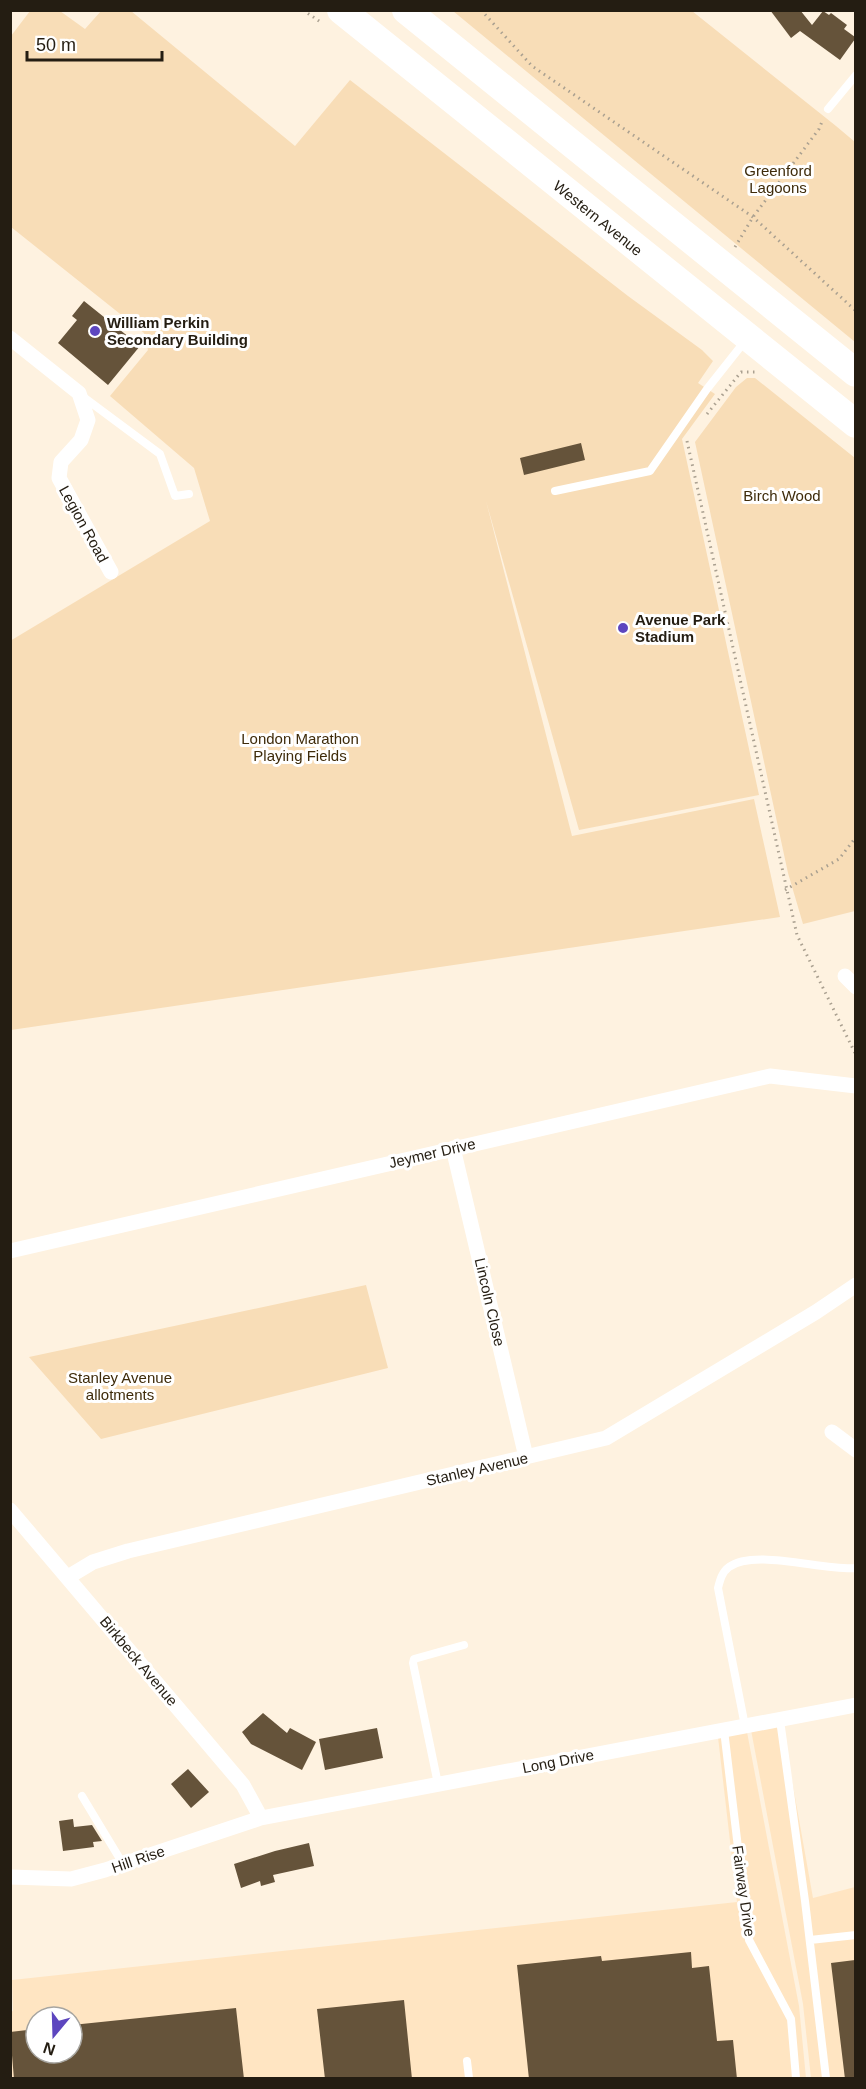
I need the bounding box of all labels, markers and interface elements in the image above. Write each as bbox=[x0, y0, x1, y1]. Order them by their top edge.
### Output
scale bar bbox=[27, 24, 162, 62]
text: 50 m bbox=[36, 35, 76, 55]
park label: Greenford Lagoons bbox=[744, 162, 812, 196]
street label: Western Avenue bbox=[550, 177, 646, 259]
place label: William Perkin Secondary Building bbox=[107, 314, 248, 348]
marker: William Perkin Secondary Building bbox=[88, 324, 102, 338]
street label: Legion Road bbox=[56, 483, 112, 565]
park label: Birch Wood bbox=[743, 487, 821, 504]
place label: Avenue Park Stadium bbox=[635, 611, 726, 645]
marker: Avenue Park Stadium bbox=[616, 621, 630, 635]
park label: London Marathon Playing Fields bbox=[241, 730, 359, 764]
street label: Jeymer Drive bbox=[387, 1135, 477, 1171]
street label: Lincoln Close bbox=[472, 1256, 508, 1348]
park label: Stanley Avenue allotments bbox=[68, 1369, 172, 1403]
street label: Stanley Avenue bbox=[424, 1449, 530, 1489]
street label: Birkbeck Avenue bbox=[97, 1613, 181, 1709]
street label: Long Drive bbox=[521, 1746, 595, 1776]
street label: Hill Rise bbox=[109, 1842, 167, 1876]
street label: Fairway Drive bbox=[729, 1844, 759, 1938]
north arrow bbox=[24, 2005, 84, 2065]
text: N bbox=[41, 2039, 58, 2059]

